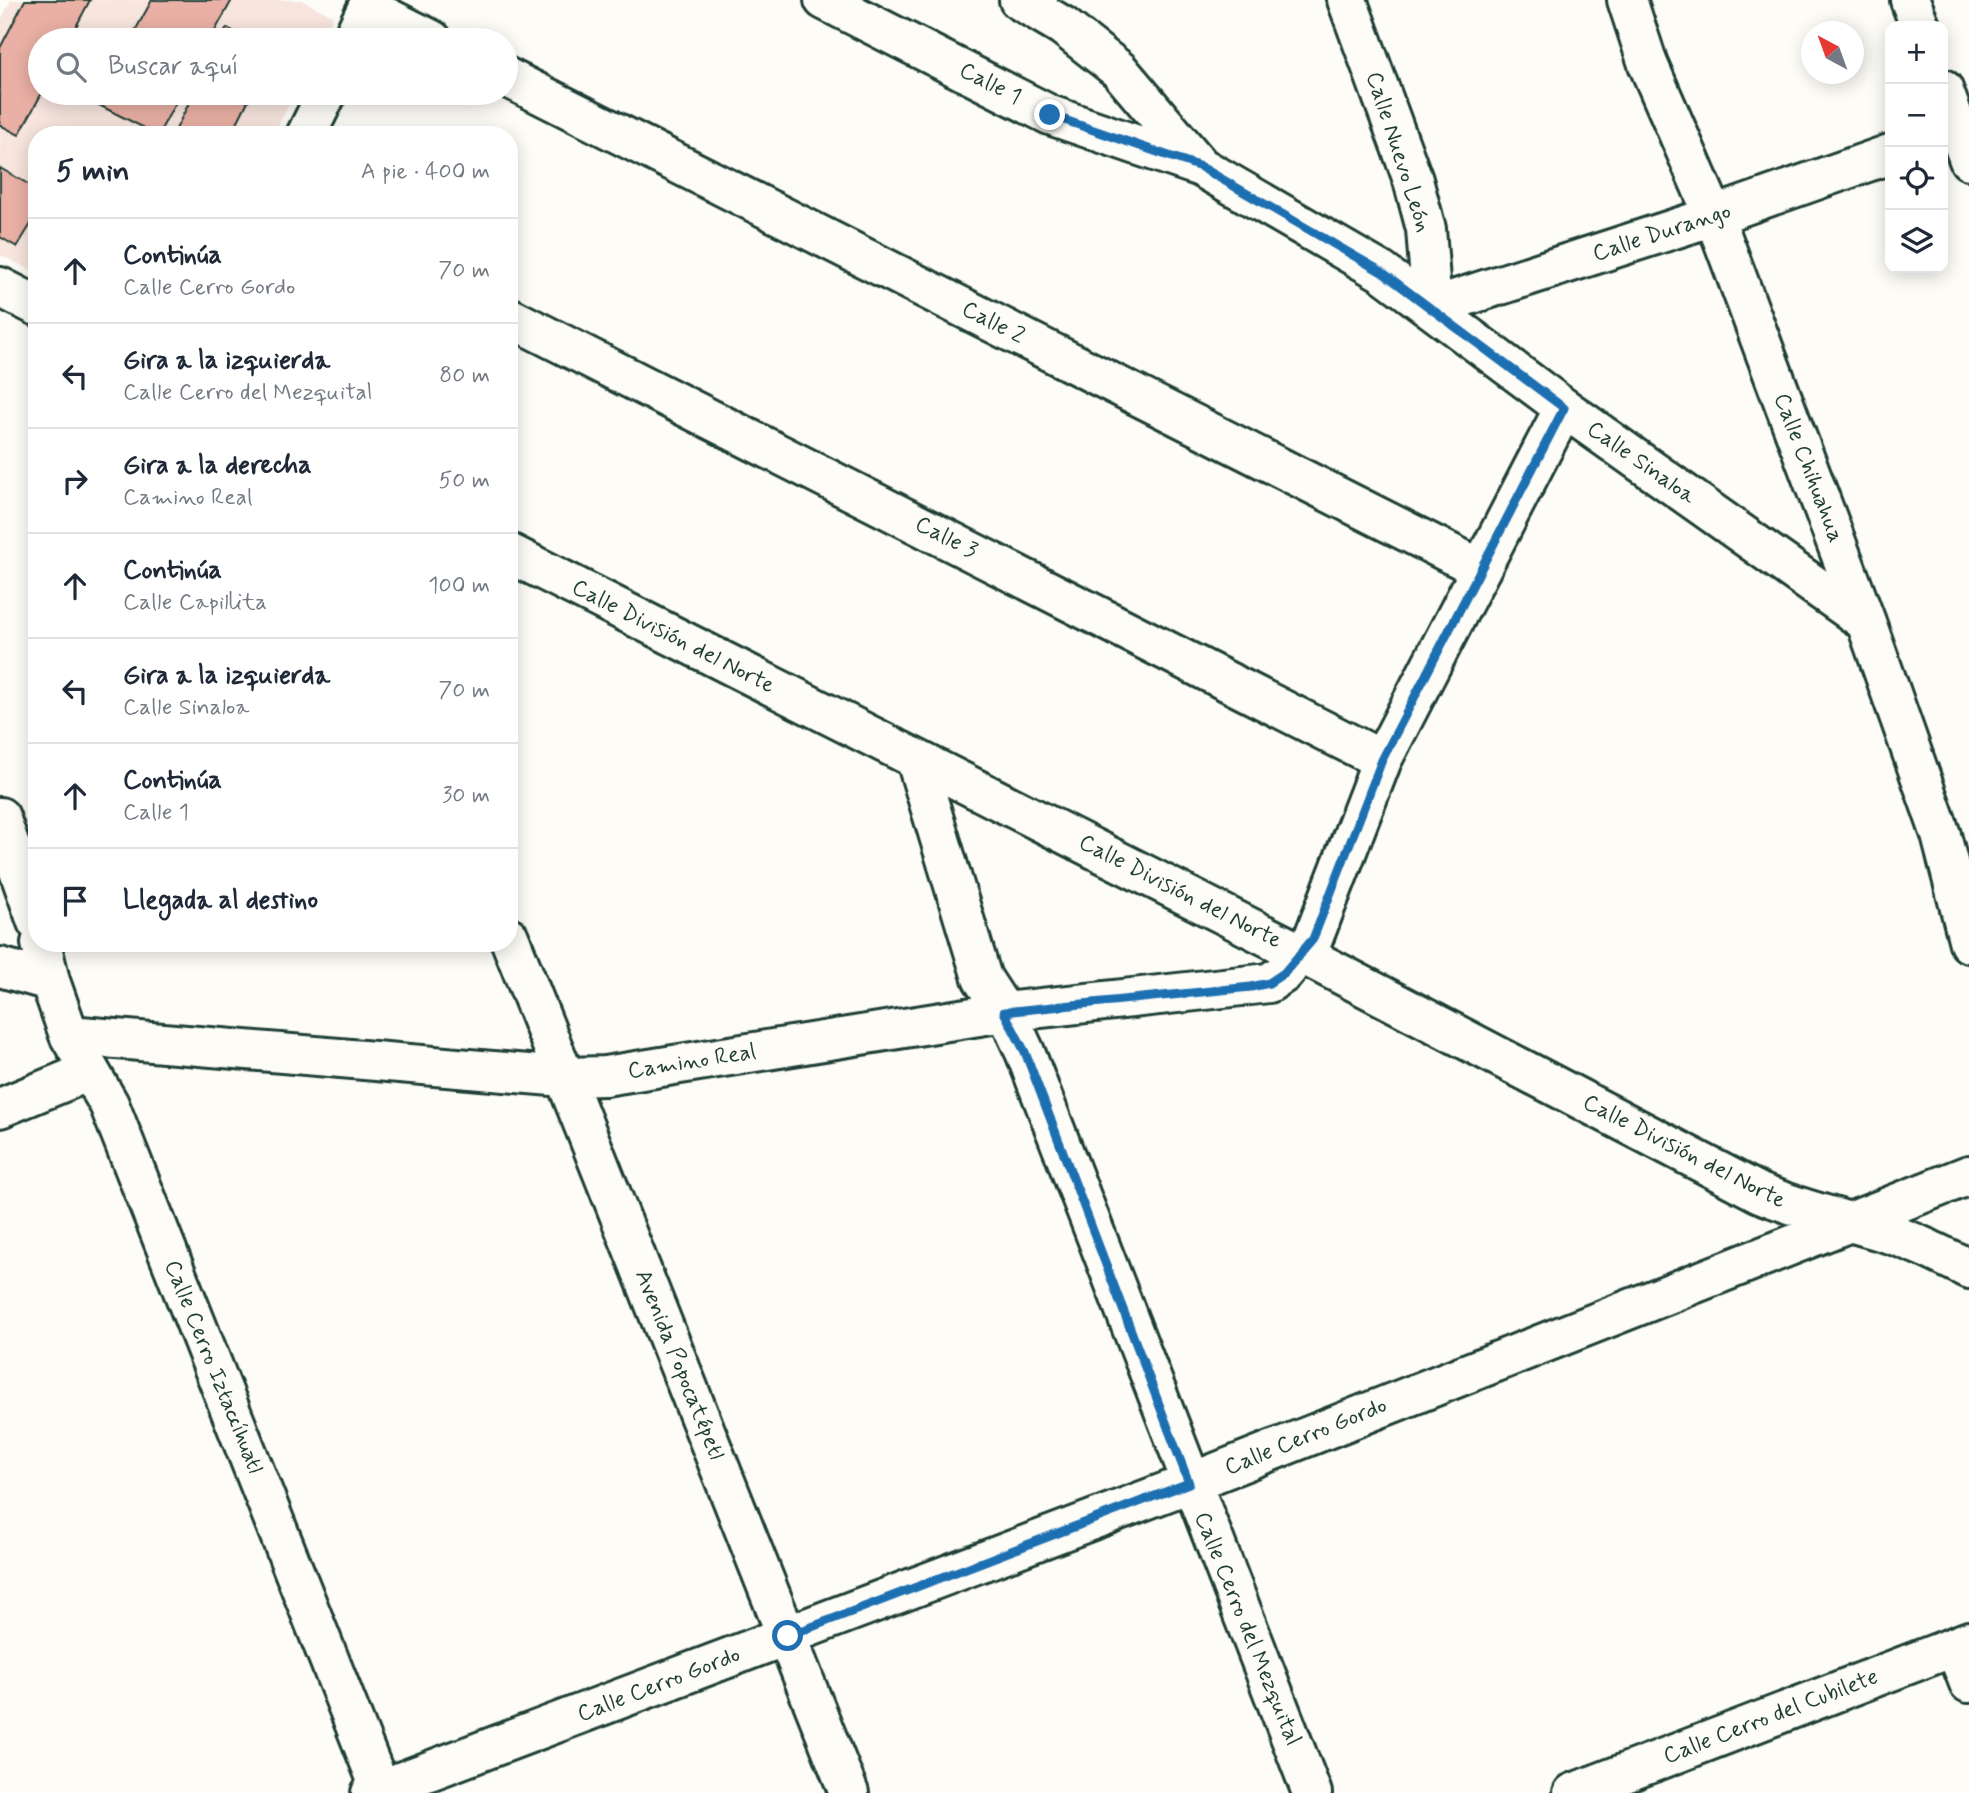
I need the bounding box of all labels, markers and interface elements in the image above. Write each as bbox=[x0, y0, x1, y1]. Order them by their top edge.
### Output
north arrow bbox=[1801, 21, 1864, 84]
map controls bbox=[1885, 21, 1948, 273]
button: + bbox=[1885, 21, 1948, 84]
search box bbox=[28, 28, 518, 105]
icon: search bbox=[52, 48, 90, 86]
text: Buscar aquí bbox=[108, 50, 239, 84]
street label: Calle 1 bbox=[954, 56, 1026, 112]
street label: Calle Nuevo León bbox=[1358, 68, 1438, 236]
button: − bbox=[1885, 84, 1948, 147]
route end bbox=[1034, 99, 1065, 130]
button: locate bbox=[1885, 147, 1948, 210]
text: 5 min bbox=[56, 152, 130, 191]
text: A pie · 400 m bbox=[361, 157, 490, 187]
street label: Calle Durango bbox=[1589, 197, 1735, 269]
button: layers bbox=[1885, 210, 1948, 273]
text: Continúa bbox=[123, 239, 222, 273]
icon: ahead bbox=[56, 252, 94, 290]
text: 70 m bbox=[438, 256, 490, 286]
text: Calle Cerro Gordo bbox=[123, 273, 295, 303]
street label: Calle 2 bbox=[956, 294, 1030, 352]
text: Gira a la izquierda bbox=[123, 344, 330, 378]
icon: left bbox=[56, 357, 94, 395]
text: 80 m bbox=[439, 361, 490, 391]
text: Calle Cerro del Mezquital bbox=[123, 378, 372, 408]
street label: Calle Chihuahua bbox=[1766, 389, 1850, 547]
street label: Calle Sinaloa bbox=[1581, 415, 1701, 512]
text: Gira a la derecha bbox=[123, 449, 312, 483]
icon: right bbox=[56, 462, 94, 500]
text: 50 m bbox=[439, 466, 490, 496]
text: Camino Real bbox=[123, 483, 253, 513]
street label: Calle 3 bbox=[910, 510, 982, 566]
text: Continúa bbox=[123, 554, 222, 588]
icon: ahead bbox=[56, 567, 94, 605]
text: 100 m bbox=[428, 571, 490, 601]
street label: Calle División del Norte bbox=[566, 573, 780, 701]
text: Calle Capillita bbox=[123, 588, 267, 618]
text: Gira a la izquierda bbox=[123, 659, 330, 693]
icon: left bbox=[56, 672, 94, 710]
text: 70 m bbox=[438, 676, 490, 706]
text: Calle Sinaloa bbox=[123, 693, 249, 723]
text: Continúa bbox=[123, 764, 222, 798]
icon: ahead bbox=[56, 777, 94, 815]
text: 30 m bbox=[442, 781, 490, 811]
text: Calle 1 bbox=[123, 798, 189, 828]
street label: Calle División del Norte bbox=[1073, 828, 1287, 956]
icon: arrive bbox=[56, 882, 94, 920]
text: Llegada al destino bbox=[123, 884, 318, 918]
street label: Camino Real bbox=[626, 1037, 758, 1087]
street label: Calle División del Norte bbox=[1577, 1088, 1791, 1216]
street label: Calle Cerro Iztaccíhuatl bbox=[156, 1256, 270, 1478]
street label: Avenida Popocatépetl bbox=[627, 1265, 731, 1465]
street label: Calle Cerro Gordo bbox=[1220, 1391, 1392, 1483]
street label: Calle Cerro del Mezquital bbox=[1186, 1508, 1308, 1750]
route start bbox=[772, 1620, 803, 1651]
street label: Calle Cerro Gordo bbox=[573, 1640, 745, 1730]
street label: Calle Cerro del Cubilete bbox=[1659, 1662, 1883, 1772]

